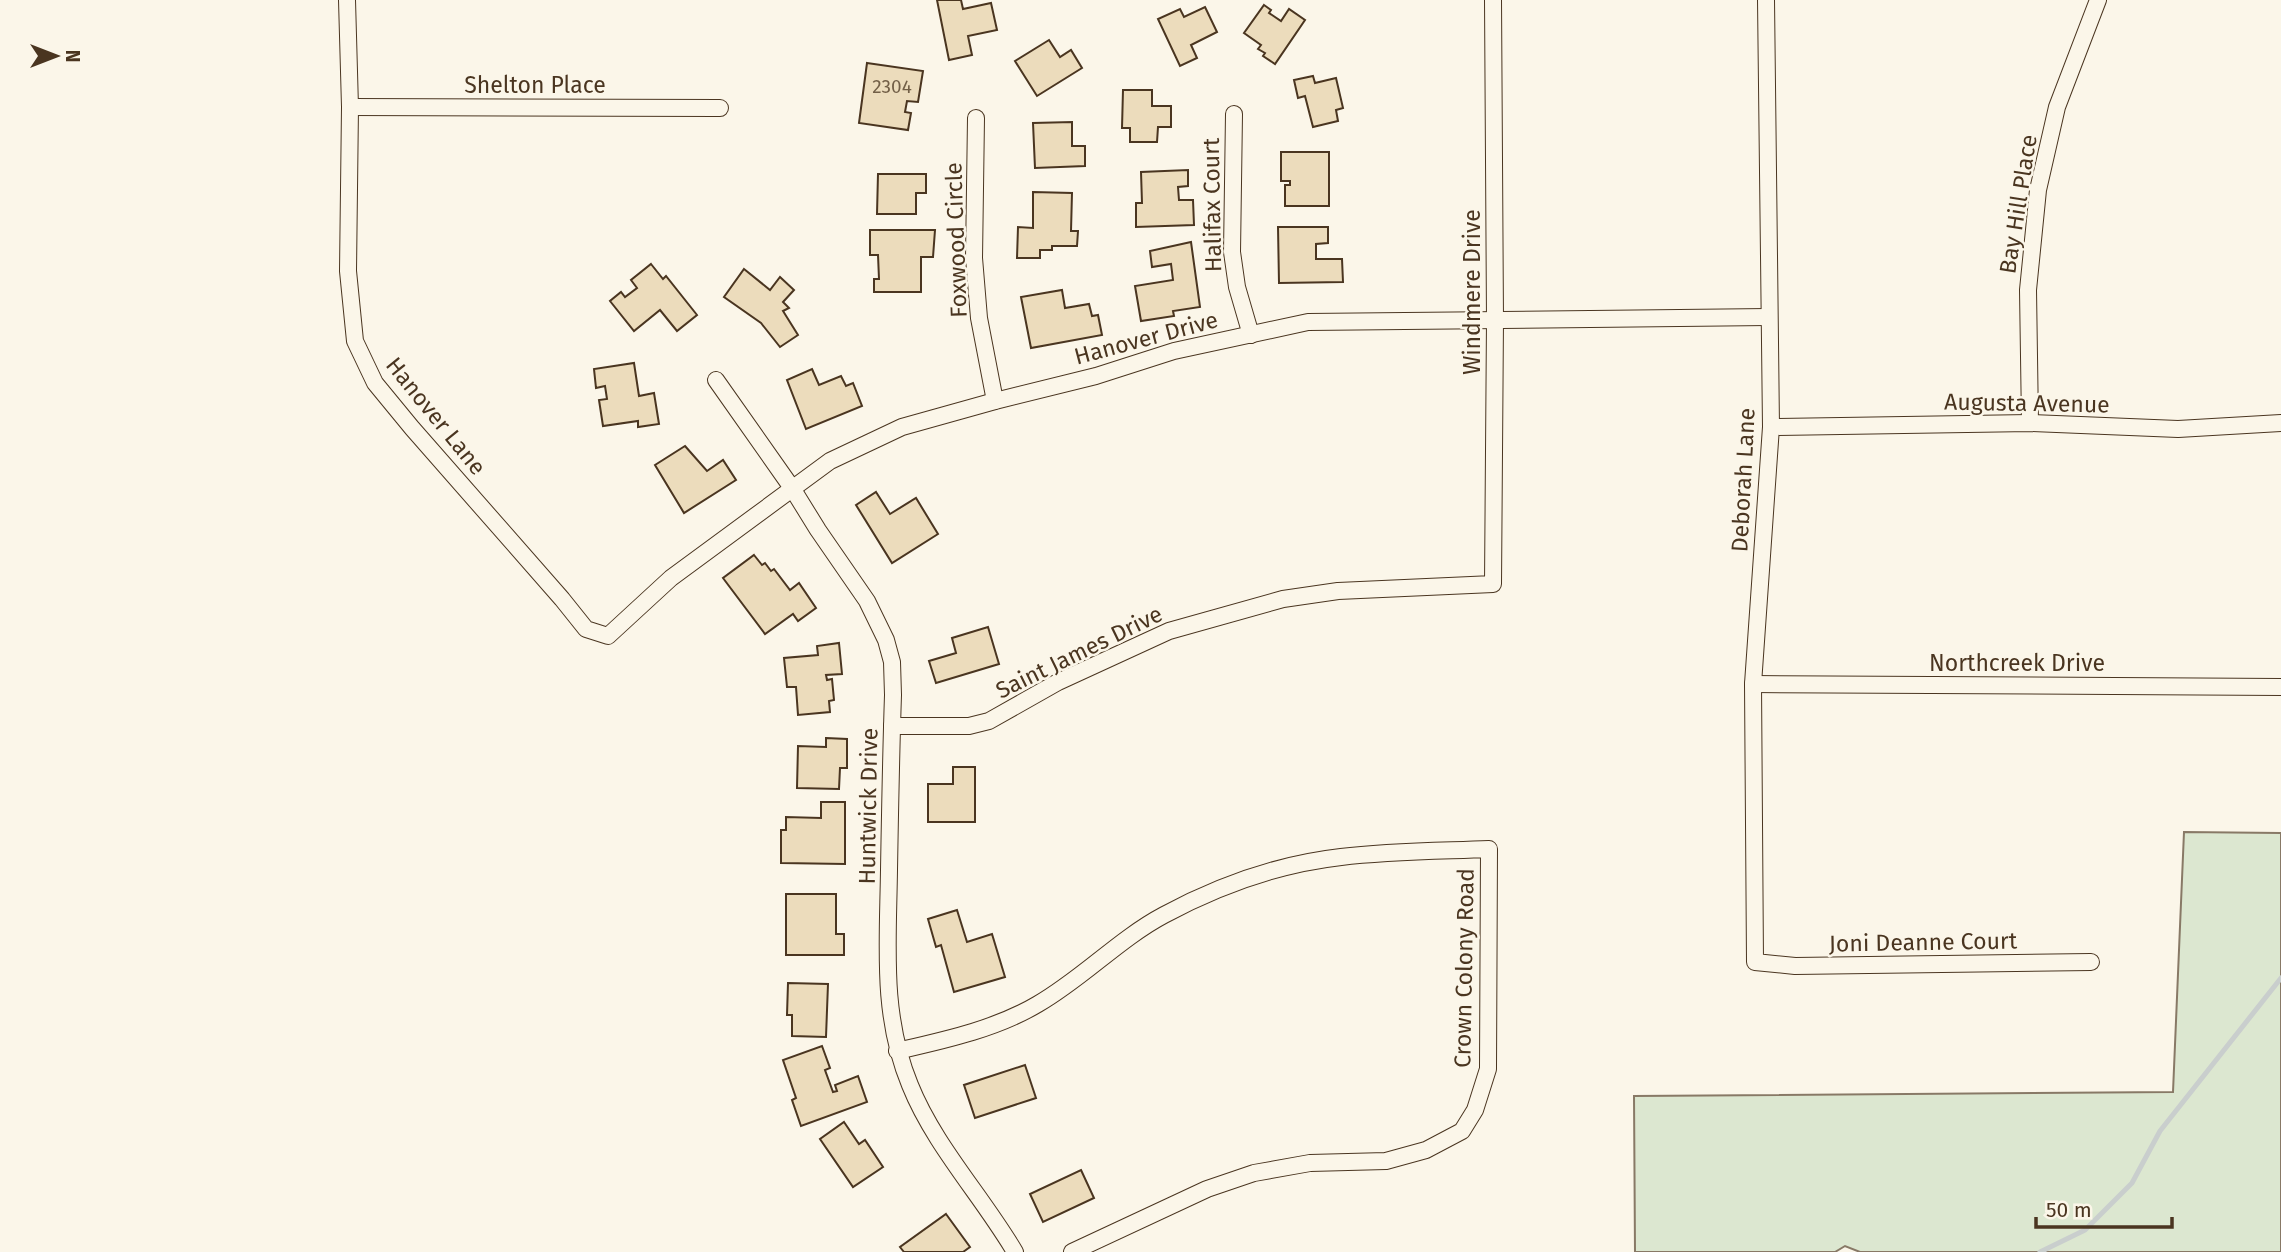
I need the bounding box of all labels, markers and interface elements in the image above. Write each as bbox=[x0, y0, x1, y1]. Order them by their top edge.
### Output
north arrow bbox=[21, 21, 91, 91]
text: N bbox=[61, 50, 84, 62]
street label: Shelton Place bbox=[464, 71, 606, 99]
house number: 2304 bbox=[872, 75, 912, 98]
street label: Bay Hill Place bbox=[1993, 132, 2043, 276]
street label: Halifax Court bbox=[1197, 137, 1227, 272]
street label: Foxwood Circle bbox=[939, 162, 973, 318]
street label: Windmere Drive bbox=[1458, 209, 1486, 375]
street label: Hanover Drive bbox=[1071, 305, 1221, 371]
street label: Hanover Lane bbox=[380, 351, 492, 481]
street label: Augusta Avenue bbox=[1944, 388, 2110, 418]
street label: Deborah Lane bbox=[1725, 407, 1761, 553]
street label: Saint James Drive bbox=[991, 600, 1167, 704]
street label: Northcreek Drive bbox=[1929, 649, 2105, 677]
street label: Huntwick Drive bbox=[853, 727, 883, 885]
street label: Crown Colony Road bbox=[1448, 868, 1480, 1068]
street label: Joni Deanne Court bbox=[1829, 926, 2018, 958]
scale bar bbox=[2036, 1186, 2172, 1230]
text: 50 m bbox=[2046, 1197, 2092, 1223]

